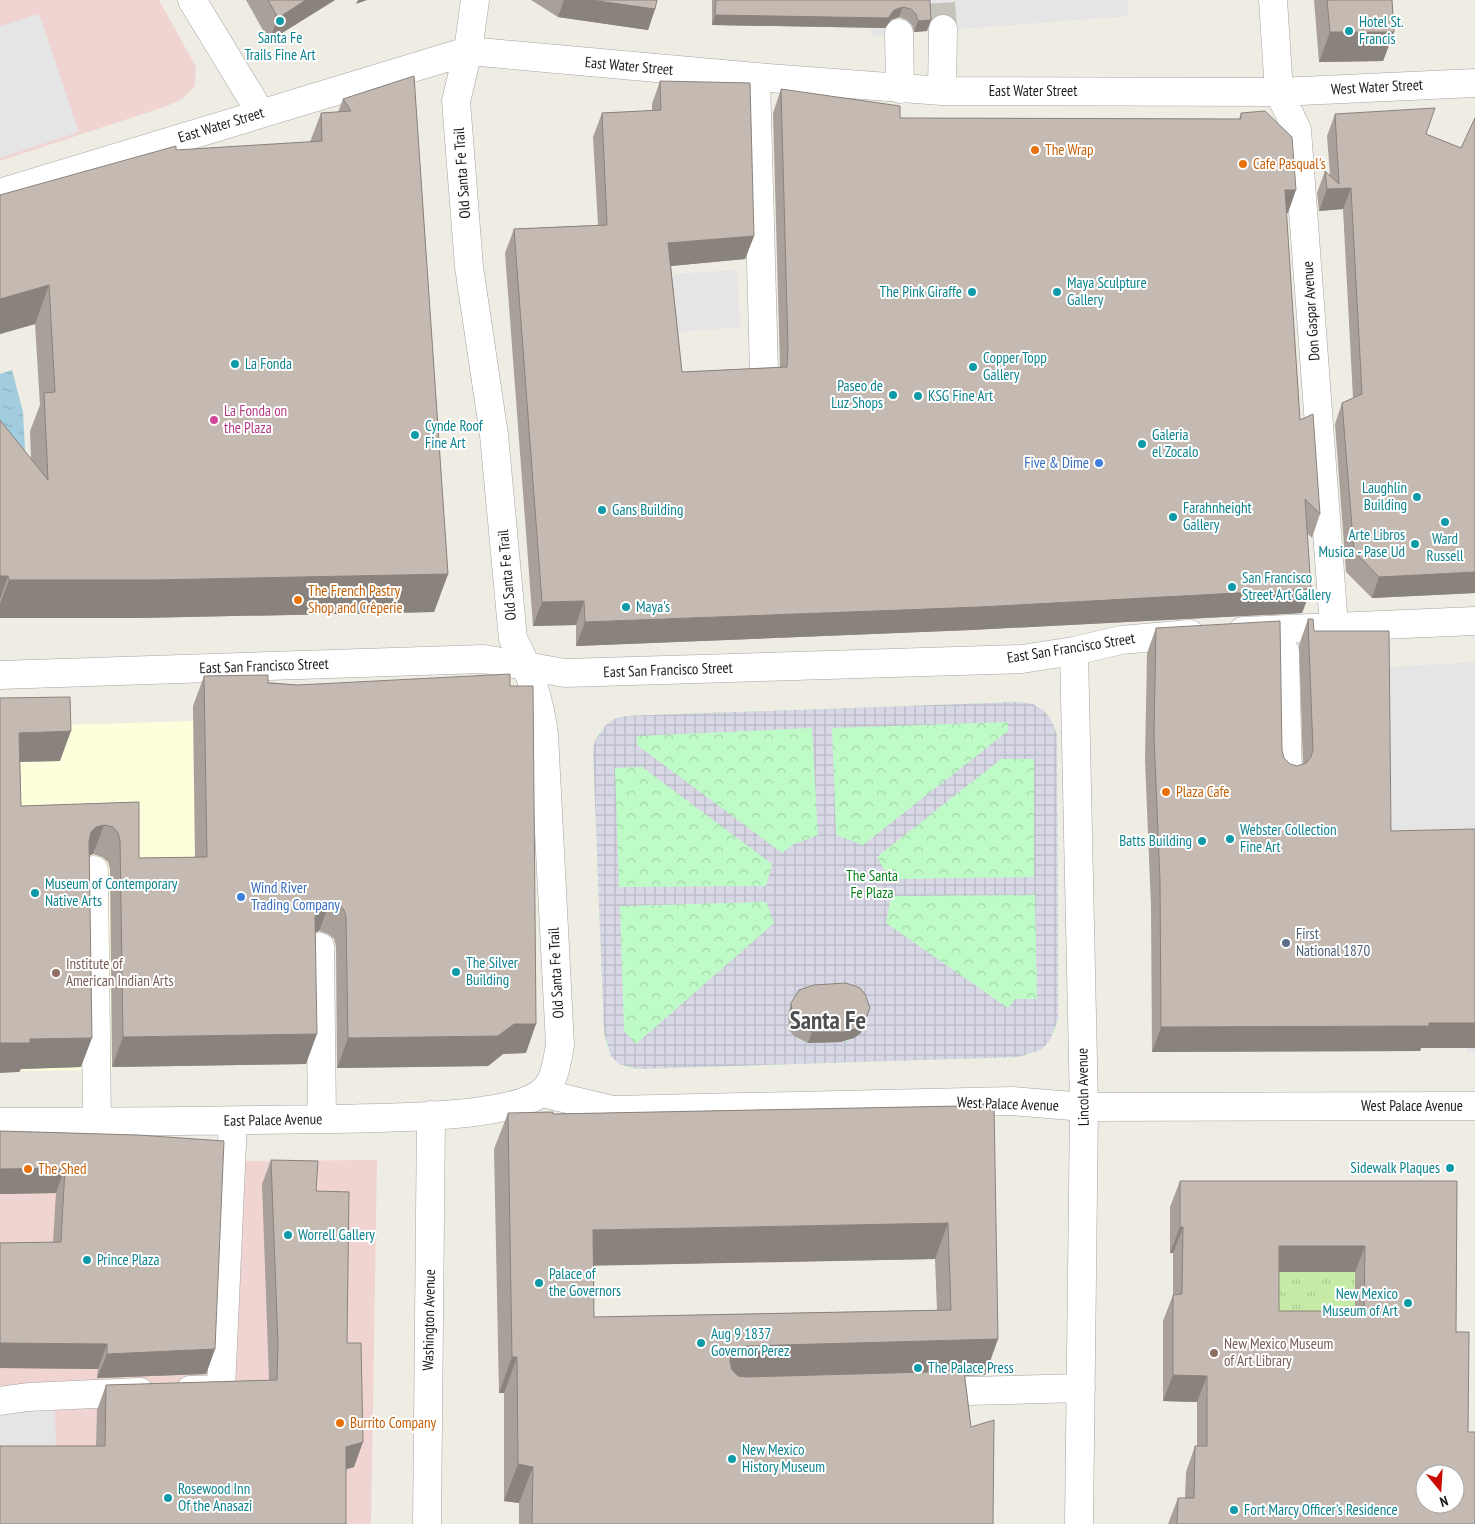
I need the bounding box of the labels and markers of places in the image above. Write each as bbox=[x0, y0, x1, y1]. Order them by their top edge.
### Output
place label: Hotel St. Francis bbox=[1359, 12, 1404, 48]
marker: Santa Fe Trails Fine Art bbox=[274, 15, 286, 27]
marker: Hotel St. Francis bbox=[1343, 25, 1355, 37]
place label: Santa Fe Trails Fine Art bbox=[244, 28, 316, 64]
place label: The Wrap bbox=[1045, 140, 1094, 159]
marker: The Wrap bbox=[1029, 144, 1041, 156]
place label: Cafe Pasqual's bbox=[1253, 154, 1326, 173]
marker: Cafe Pasqual's bbox=[1237, 158, 1249, 170]
place label: Maya Sculpture Gallery bbox=[1067, 273, 1147, 309]
place label: The Pink Giraffe bbox=[880, 282, 962, 301]
marker: The Pink Giraffe bbox=[966, 286, 978, 298]
marker: Maya Sculpture Gallery bbox=[1051, 286, 1063, 298]
place label: Copper Topp Gallery bbox=[983, 348, 1047, 384]
place label: La Fonda bbox=[245, 354, 292, 373]
marker: La Fonda bbox=[229, 358, 241, 370]
marker: Copper Topp Gallery bbox=[967, 361, 979, 373]
place label: Paseo de Luz Shops bbox=[831, 376, 883, 412]
place label: KSG Fine Art bbox=[928, 386, 993, 405]
marker: Paseo de Luz Shops bbox=[887, 389, 899, 401]
marker: KSG Fine Art bbox=[912, 390, 924, 402]
place label: La Fonda on the Plaza bbox=[224, 401, 287, 437]
marker: La Fonda on the Plaza bbox=[208, 414, 220, 426]
place label: Cynde Roof Fine Art bbox=[425, 416, 484, 452]
place label: Galeria el Zocalo bbox=[1152, 425, 1198, 461]
marker: Cynde Roof Fine Art bbox=[409, 429, 421, 441]
marker: Galeria el Zocalo bbox=[1136, 438, 1148, 450]
place label: Five & Dime bbox=[1024, 453, 1089, 472]
marker: Five & Dime bbox=[1093, 457, 1105, 469]
place label: Laughlin Building bbox=[1362, 478, 1407, 514]
marker: Laughlin Building bbox=[1411, 491, 1423, 503]
place label: Farahnheight Gallery bbox=[1183, 498, 1252, 534]
place label: Gans Building bbox=[612, 500, 683, 519]
marker: Gans Building bbox=[596, 504, 608, 516]
marker: Farahnheight Gallery bbox=[1167, 511, 1179, 523]
marker: Ward Russell bbox=[1439, 516, 1451, 528]
place label: Arte Libros Musica - Pase Ud bbox=[1319, 525, 1405, 561]
place label: Ward Russell bbox=[1426, 529, 1464, 565]
marker: Arte Libros Musica - Pase Ud bbox=[1409, 538, 1421, 550]
place label: San Francisco Street Art Gallery bbox=[1242, 568, 1331, 604]
place label: The French Pastry Shop and Crêperie bbox=[308, 581, 403, 617]
marker: San Francisco Street Art Gallery bbox=[1226, 581, 1238, 593]
marker: The French Pastry Shop and Crêperie bbox=[292, 594, 304, 606]
place label: Maya's bbox=[636, 597, 670, 616]
marker: Maya's bbox=[620, 601, 632, 613]
place label: Plaza Cafe bbox=[1176, 782, 1229, 801]
marker: Plaza Cafe bbox=[1160, 786, 1172, 798]
place label: Webster Collection Fine Art bbox=[1240, 820, 1337, 856]
place label: Batts Building bbox=[1119, 831, 1192, 850]
marker: Webster Collection Fine Art bbox=[1224, 833, 1236, 845]
marker: Batts Building bbox=[1196, 835, 1208, 847]
place label: Museum of Contemporary Native Arts bbox=[45, 874, 178, 910]
place label: Wind River Trading Company bbox=[251, 878, 340, 914]
marker: Museum of Contemporary Native Arts bbox=[29, 887, 41, 899]
marker: Wind River Trading Company bbox=[235, 891, 247, 903]
place label: First National 1870 bbox=[1296, 924, 1370, 960]
marker: First National 1870 bbox=[1280, 937, 1292, 949]
place label: The Silver Building bbox=[466, 953, 519, 989]
place label: Institute of American Indian Arts bbox=[66, 954, 173, 990]
marker: The Silver Building bbox=[450, 966, 462, 978]
marker: Institute of American Indian Arts bbox=[50, 967, 62, 979]
place label: Sidewalk Plaques bbox=[1350, 1158, 1440, 1177]
place label: The Shed bbox=[38, 1159, 86, 1178]
marker: Sidewalk Plaques bbox=[1444, 1162, 1456, 1174]
marker: The Shed bbox=[22, 1163, 34, 1175]
place label: Worrell Gallery bbox=[298, 1225, 375, 1244]
marker: Worrell Gallery bbox=[282, 1229, 294, 1241]
place label: Prince Plaza bbox=[97, 1250, 159, 1269]
marker: Prince Plaza bbox=[81, 1254, 93, 1266]
place label: Palace of the Governors bbox=[549, 1264, 621, 1300]
marker: Palace of the Governors bbox=[533, 1277, 545, 1289]
place label: New Mexico Museum of Art bbox=[1323, 1284, 1398, 1320]
marker: New Mexico Museum of Art bbox=[1402, 1297, 1414, 1309]
place label: Aug 9 1837 Governor Perez bbox=[711, 1324, 789, 1360]
place label: New Mexico Museum of Art Library bbox=[1224, 1334, 1333, 1370]
marker: Aug 9 1837 Governor Perez bbox=[695, 1337, 707, 1349]
marker: New Mexico Museum of Art Library bbox=[1208, 1347, 1220, 1359]
place label: The Palace Press bbox=[928, 1358, 1014, 1377]
marker: The Palace Press bbox=[912, 1362, 924, 1374]
place label: Burrito Company bbox=[350, 1413, 437, 1432]
marker: Burrito Company bbox=[334, 1417, 346, 1429]
place label: New Mexico History Museum bbox=[742, 1440, 825, 1476]
marker: New Mexico History Museum bbox=[726, 1453, 738, 1465]
place label: Rosewood Inn Of the Anasazi bbox=[178, 1479, 252, 1515]
marker: Rosewood Inn Of the Anasazi bbox=[162, 1492, 174, 1504]
place label: Fort Marcy Officer's Residence bbox=[1244, 1500, 1398, 1519]
marker: Fort Marcy Officer's Residence bbox=[1228, 1504, 1240, 1516]

